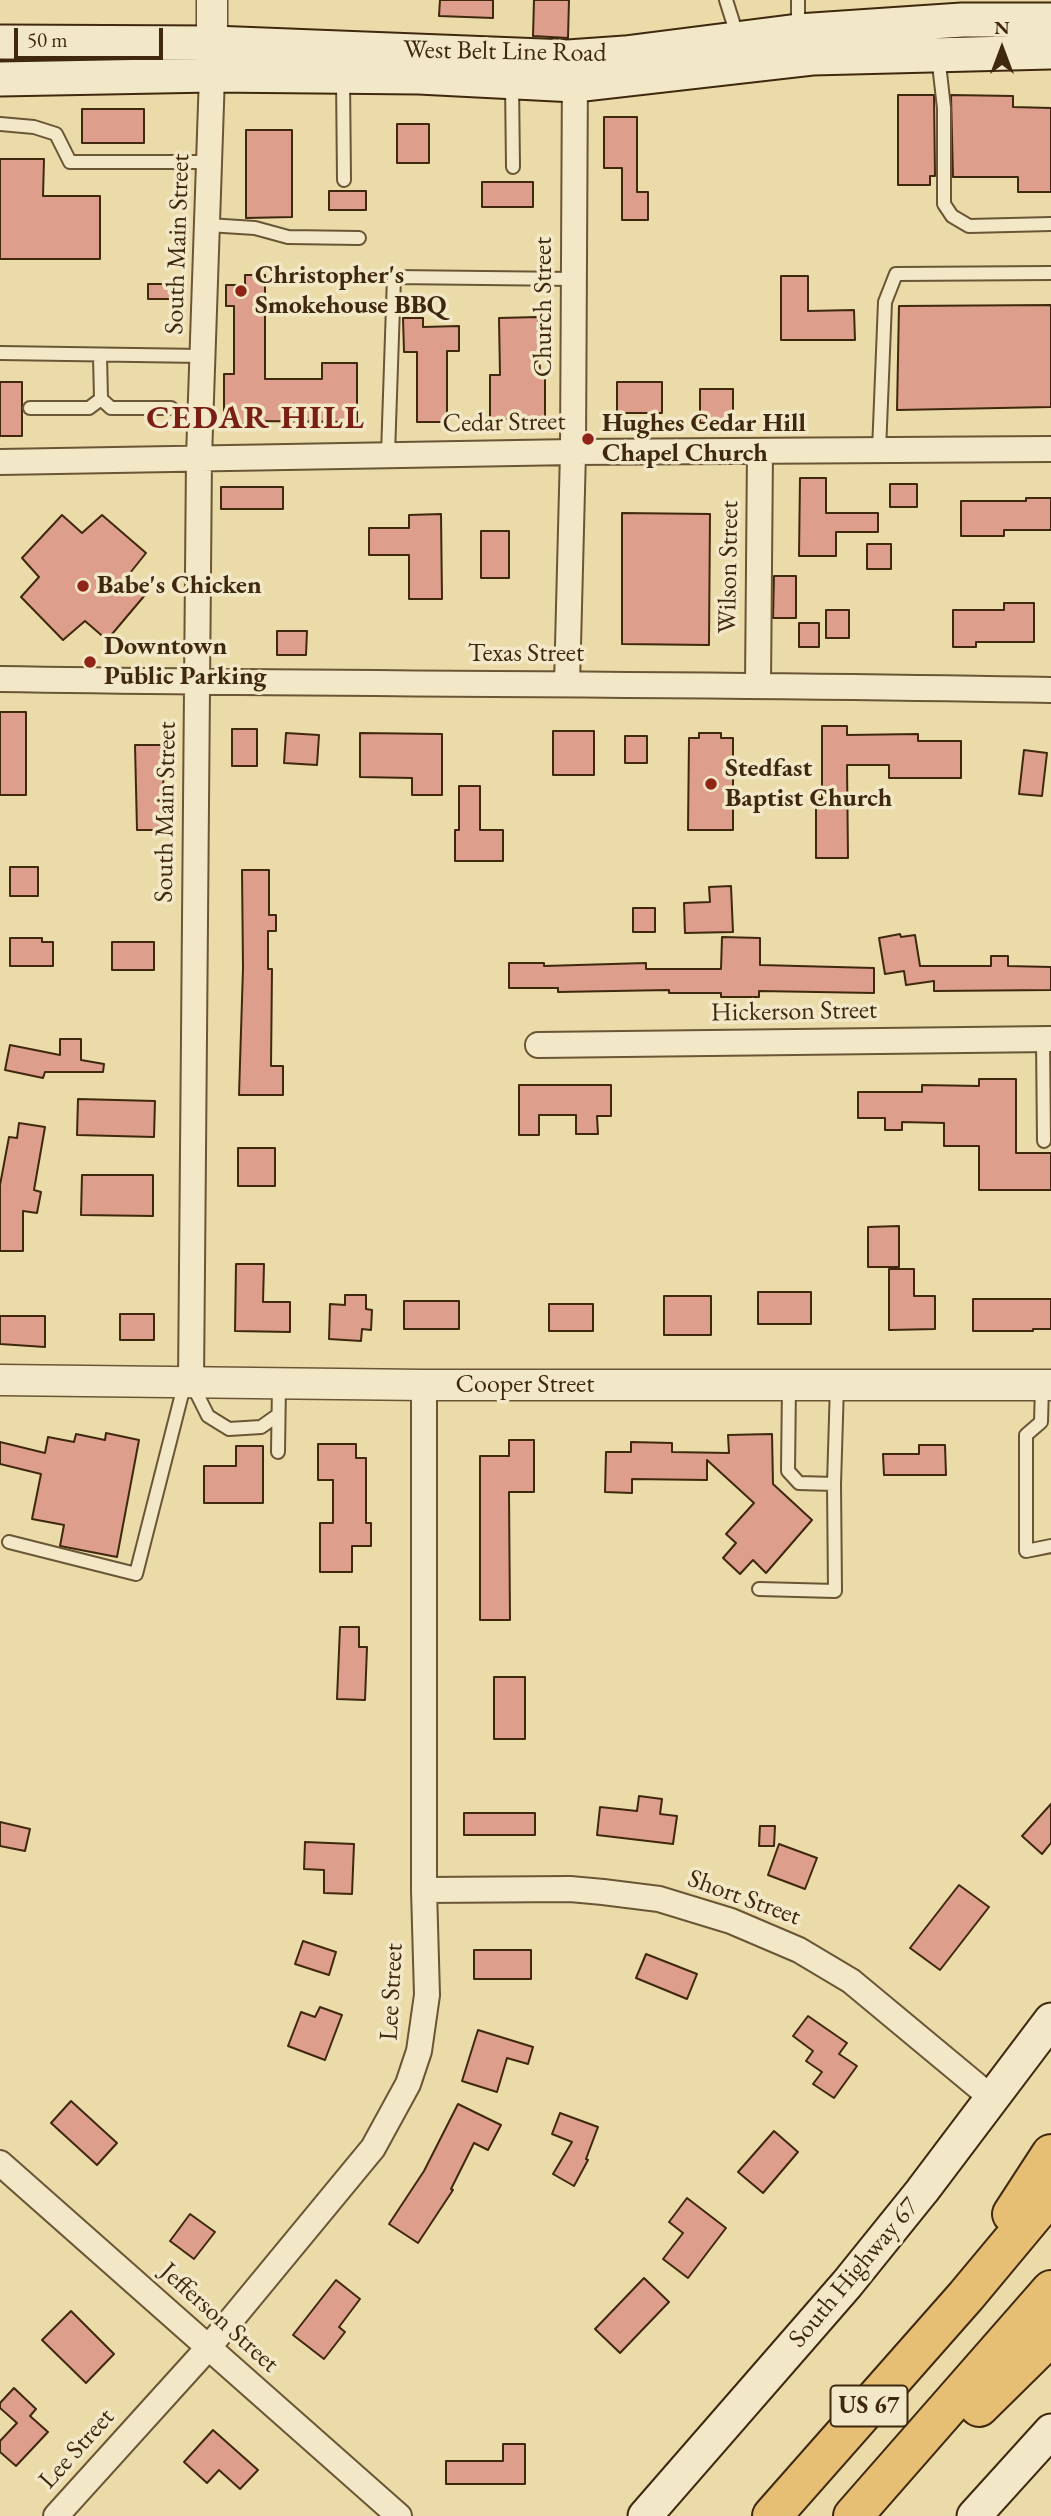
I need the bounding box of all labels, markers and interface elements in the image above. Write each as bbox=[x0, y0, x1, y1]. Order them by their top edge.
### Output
scale bar bbox=[18, 14, 166, 58]
north arrow bbox=[967, 14, 1037, 84]
text: N bbox=[994, 15, 1010, 40]
text: 50 m bbox=[27, 26, 68, 53]
street label: West Belt Line Road bbox=[403, 35, 607, 69]
street label: South Main Street bbox=[159, 153, 197, 335]
street label: Church Street bbox=[528, 237, 560, 377]
place label: Christopher's Smokehouse BBQ bbox=[255, 260, 447, 322]
marker: Christopher's Smokehouse BBQ bbox=[233, 283, 249, 299]
district label: CEDAR HILL bbox=[147, 399, 365, 439]
street label: Cedar Street bbox=[442, 406, 566, 440]
place label: Hughes Cedar Hill Chapel Church bbox=[602, 408, 806, 470]
marker: Hughes Cedar Hill Chapel Church bbox=[580, 431, 596, 447]
street label: Wilson Street bbox=[712, 500, 746, 634]
place label: Babe's Chicken bbox=[97, 570, 262, 602]
marker: Babe's Chicken bbox=[75, 578, 91, 594]
place label: Downtown Public Parking bbox=[104, 631, 267, 692]
street label: Texas Street bbox=[468, 638, 584, 670]
marker: Downtown Public Parking bbox=[82, 654, 98, 670]
street label: South Main Street bbox=[149, 721, 183, 903]
place label: Stedfast Baptist Church bbox=[725, 753, 892, 814]
marker: Stedfast Baptist Church bbox=[703, 776, 719, 792]
street label: Hickerson Street bbox=[711, 995, 877, 1029]
street label: Cooper Street bbox=[456, 1369, 594, 1401]
street label: Short Street bbox=[683, 1863, 805, 1933]
street label: Lee Street bbox=[374, 1942, 410, 2042]
street label: South Highway 67 bbox=[782, 2192, 926, 2354]
street label: Jefferson Street bbox=[153, 2256, 285, 2380]
road number: US 67 bbox=[830, 2386, 908, 2426]
street label: Lee Street bbox=[33, 2402, 121, 2496]

